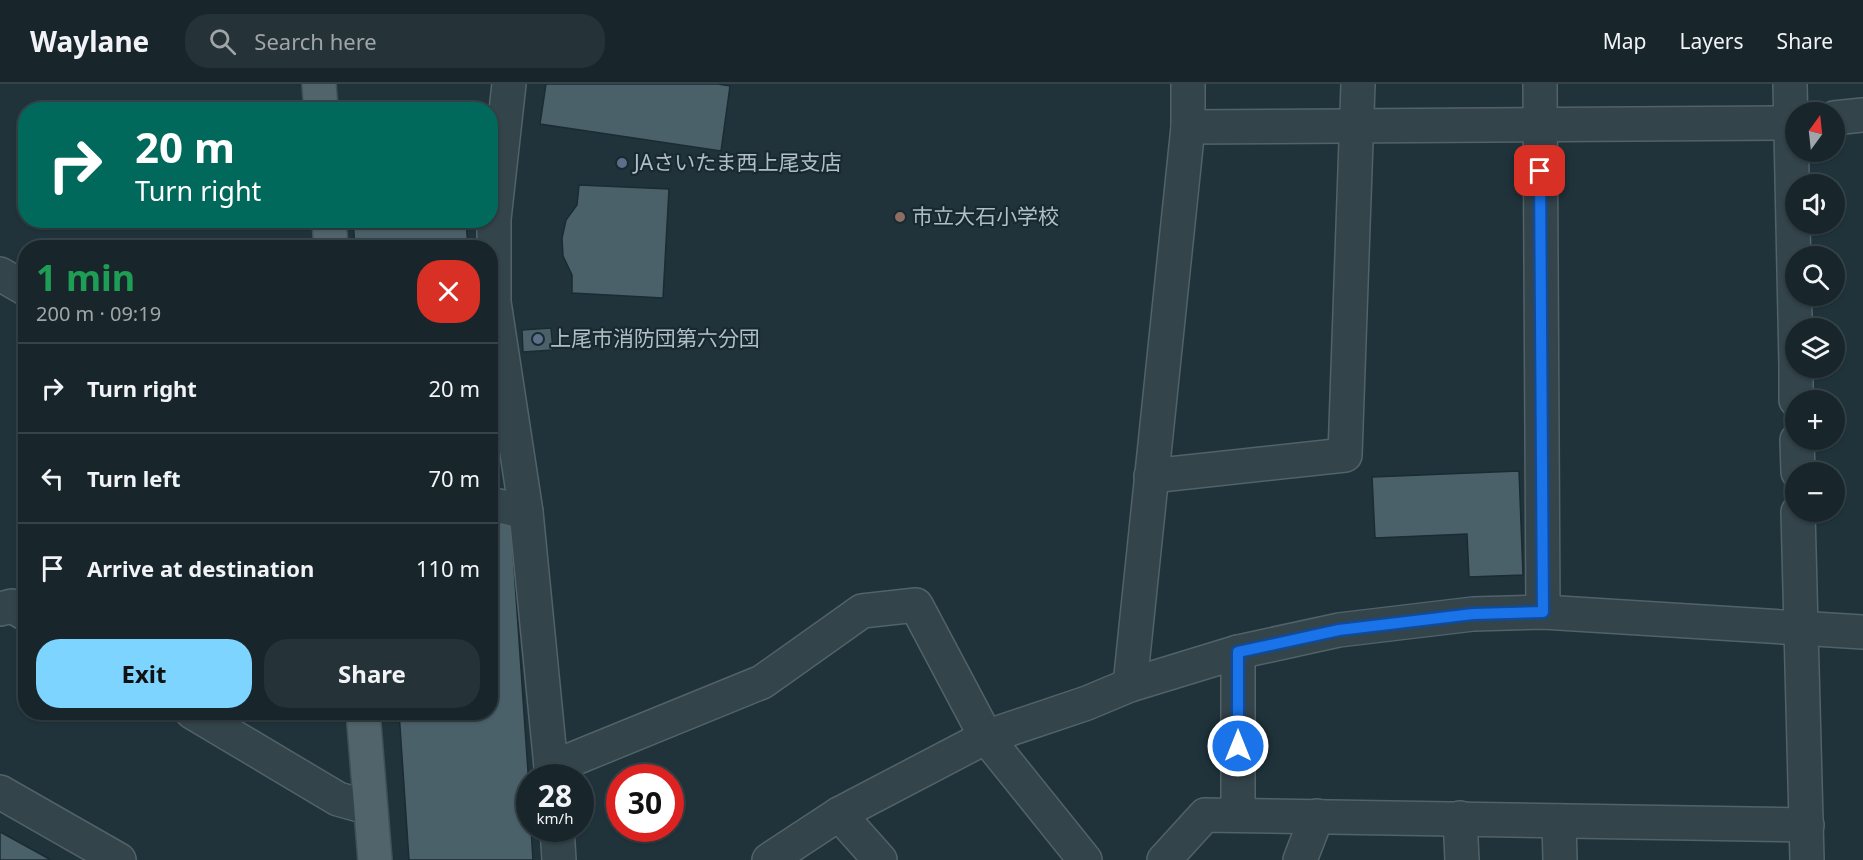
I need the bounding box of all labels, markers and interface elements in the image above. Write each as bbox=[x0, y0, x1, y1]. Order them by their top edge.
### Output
search box bbox=[185, 14, 605, 68]
text: Waylane bbox=[30, 22, 149, 60]
icon: search bbox=[206, 25, 239, 58]
text: Search here bbox=[254, 26, 377, 56]
text: Map bbox=[1603, 27, 1647, 55]
text: Layers bbox=[1680, 27, 1744, 55]
text: Share bbox=[1777, 27, 1833, 55]
north arrow bbox=[1785, 102, 1845, 162]
map controls bbox=[1785, 102, 1845, 522]
text: 20 m bbox=[135, 118, 235, 175]
icon: right bbox=[36, 126, 114, 204]
pin bbox=[1514, 145, 1565, 196]
place label: JAさいたま西上尾支店 bbox=[632, 148, 842, 176]
icon: arrive bbox=[1523, 154, 1556, 187]
marker: JAさいたま西上尾支店 bbox=[615, 156, 629, 170]
text: Turn right bbox=[135, 172, 261, 209]
button: sound bbox=[1785, 174, 1845, 234]
place label: 市立大石小学校 bbox=[912, 202, 1059, 230]
marker: 市立大石小学校 bbox=[893, 210, 907, 224]
button: search bbox=[1785, 246, 1845, 306]
text: 1 min bbox=[36, 253, 135, 302]
button: close bbox=[417, 260, 480, 323]
text: 200 m · 09:19 bbox=[36, 300, 161, 327]
button: layers bbox=[1785, 318, 1845, 378]
place label: 上尾市消防団第六分団 bbox=[550, 324, 760, 352]
marker: 上尾市消防団第六分団 bbox=[531, 332, 545, 346]
icon: right bbox=[36, 372, 69, 405]
text: Turn right bbox=[87, 373, 197, 403]
text: 20 m bbox=[429, 373, 480, 403]
button: + bbox=[1785, 390, 1845, 450]
icon: left bbox=[36, 462, 69, 495]
button: − bbox=[1785, 462, 1845, 522]
text: Turn left bbox=[87, 463, 181, 493]
text: 70 m bbox=[429, 463, 480, 493]
icon: arrive bbox=[36, 552, 69, 585]
text: Arrive at destination bbox=[87, 553, 314, 583]
text: 110 m bbox=[416, 553, 480, 583]
button: Exit bbox=[36, 639, 252, 708]
button: Share bbox=[264, 639, 480, 708]
position arrow bbox=[1206, 714, 1270, 778]
speed limit sign: 30 bbox=[606, 764, 684, 842]
text: 28 bbox=[538, 775, 572, 816]
text: km/h bbox=[537, 808, 573, 828]

